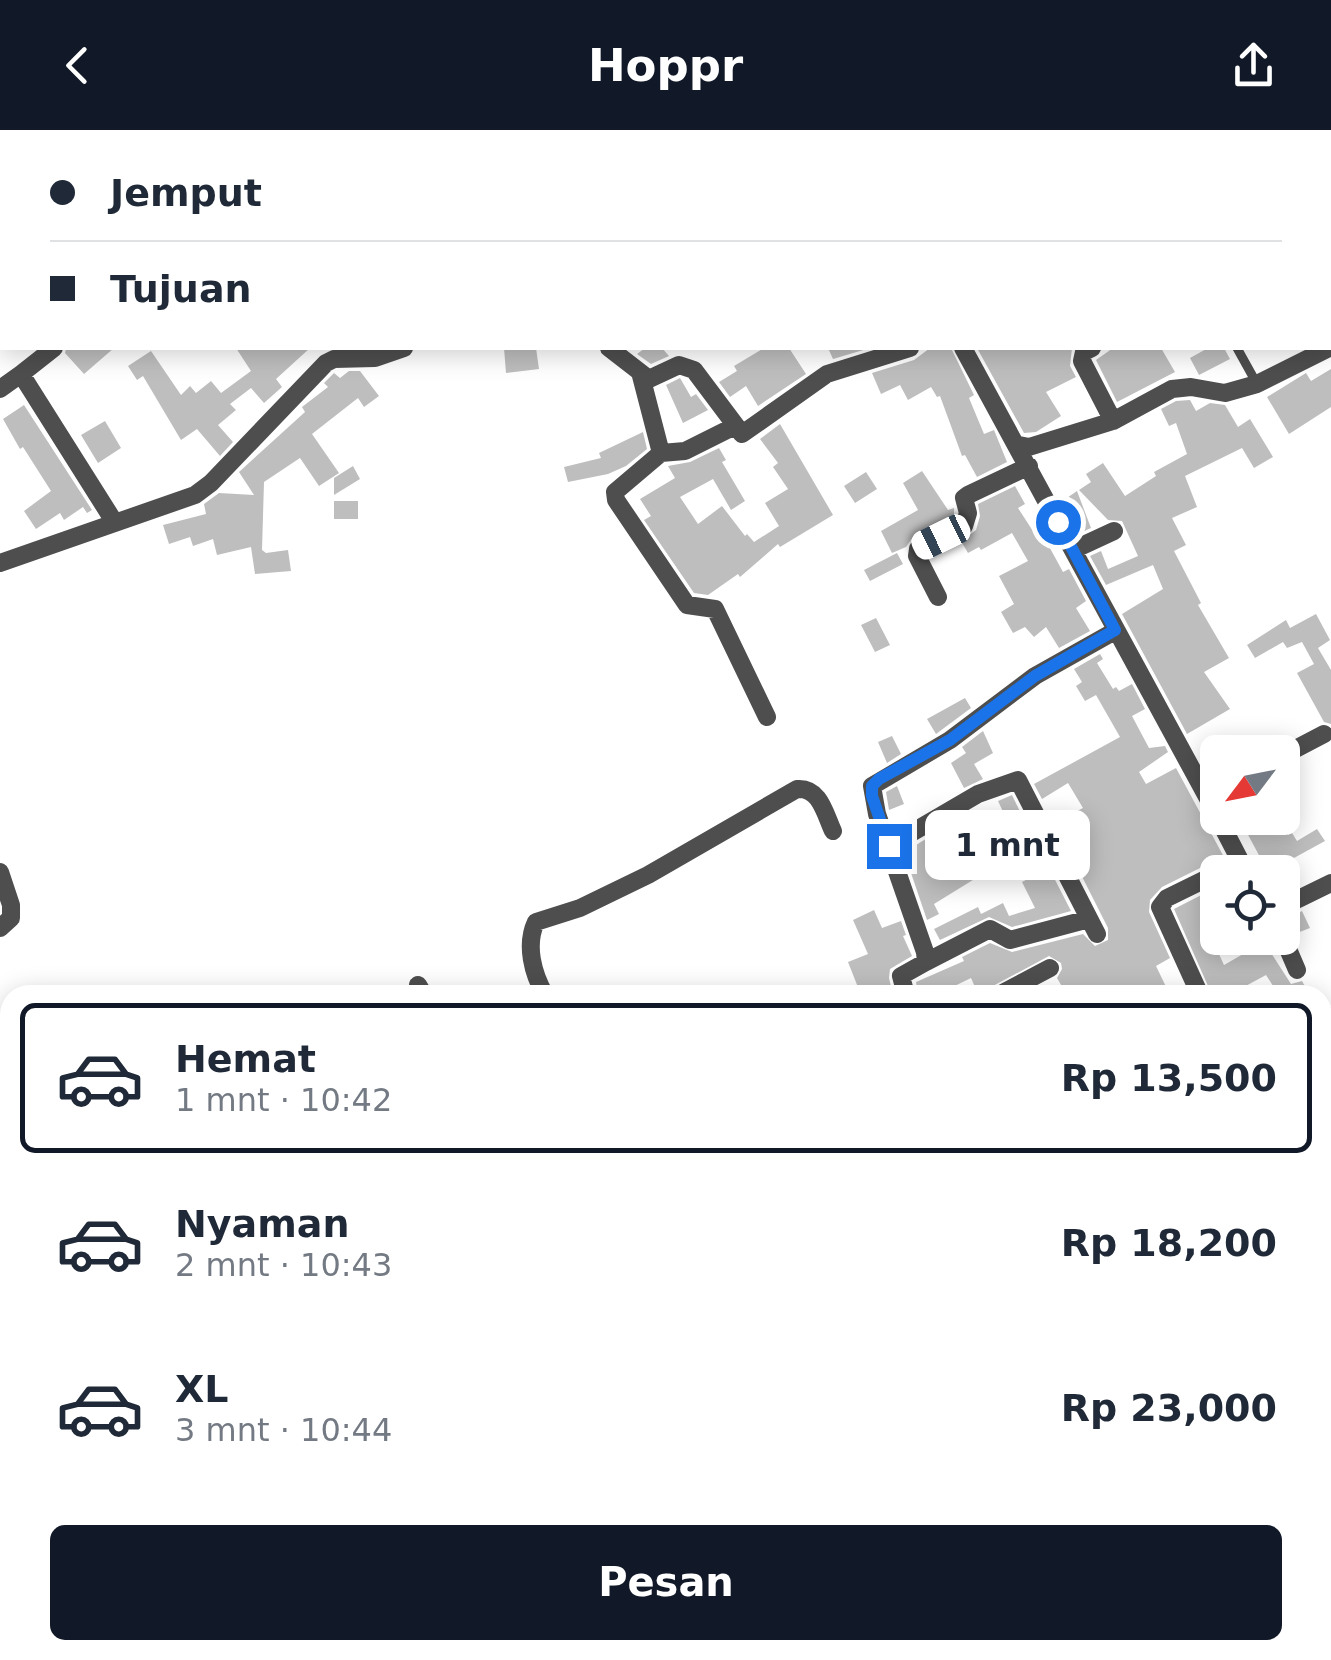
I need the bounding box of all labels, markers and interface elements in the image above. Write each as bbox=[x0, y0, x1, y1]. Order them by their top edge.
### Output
icon: back bbox=[50, 38, 105, 93]
icon: share bbox=[1226, 38, 1281, 93]
text: Hoppr bbox=[588, 39, 743, 92]
text: Jemput bbox=[110, 171, 262, 215]
text: Tujuan bbox=[110, 267, 252, 311]
route start bbox=[1036, 500, 1081, 545]
car bbox=[907, 510, 975, 564]
north arrow bbox=[1200, 735, 1300, 835]
map controls bbox=[1200, 735, 1300, 955]
callout: 1 mnt bbox=[924, 811, 1089, 881]
route end bbox=[867, 824, 912, 869]
text: 1 mnt bbox=[955, 826, 1060, 864]
button: locate bbox=[1200, 855, 1300, 955]
icon: car bbox=[55, 1033, 145, 1123]
text: Hemat bbox=[175, 1037, 316, 1081]
text: Rp 13,500 bbox=[1061, 1056, 1277, 1100]
text: 1 mnt · 10:42 bbox=[175, 1081, 392, 1119]
icon: car bbox=[55, 1198, 145, 1288]
text: Nyaman bbox=[175, 1202, 350, 1246]
text: Rp 18,200 bbox=[1061, 1221, 1277, 1265]
text: 2 mnt · 10:43 bbox=[175, 1246, 392, 1284]
icon: car bbox=[55, 1363, 145, 1453]
text: XL bbox=[175, 1367, 229, 1411]
text: Rp 23,000 bbox=[1061, 1386, 1277, 1430]
text: 3 mnt · 10:44 bbox=[175, 1411, 392, 1449]
button: Pesan bbox=[50, 1525, 1282, 1640]

